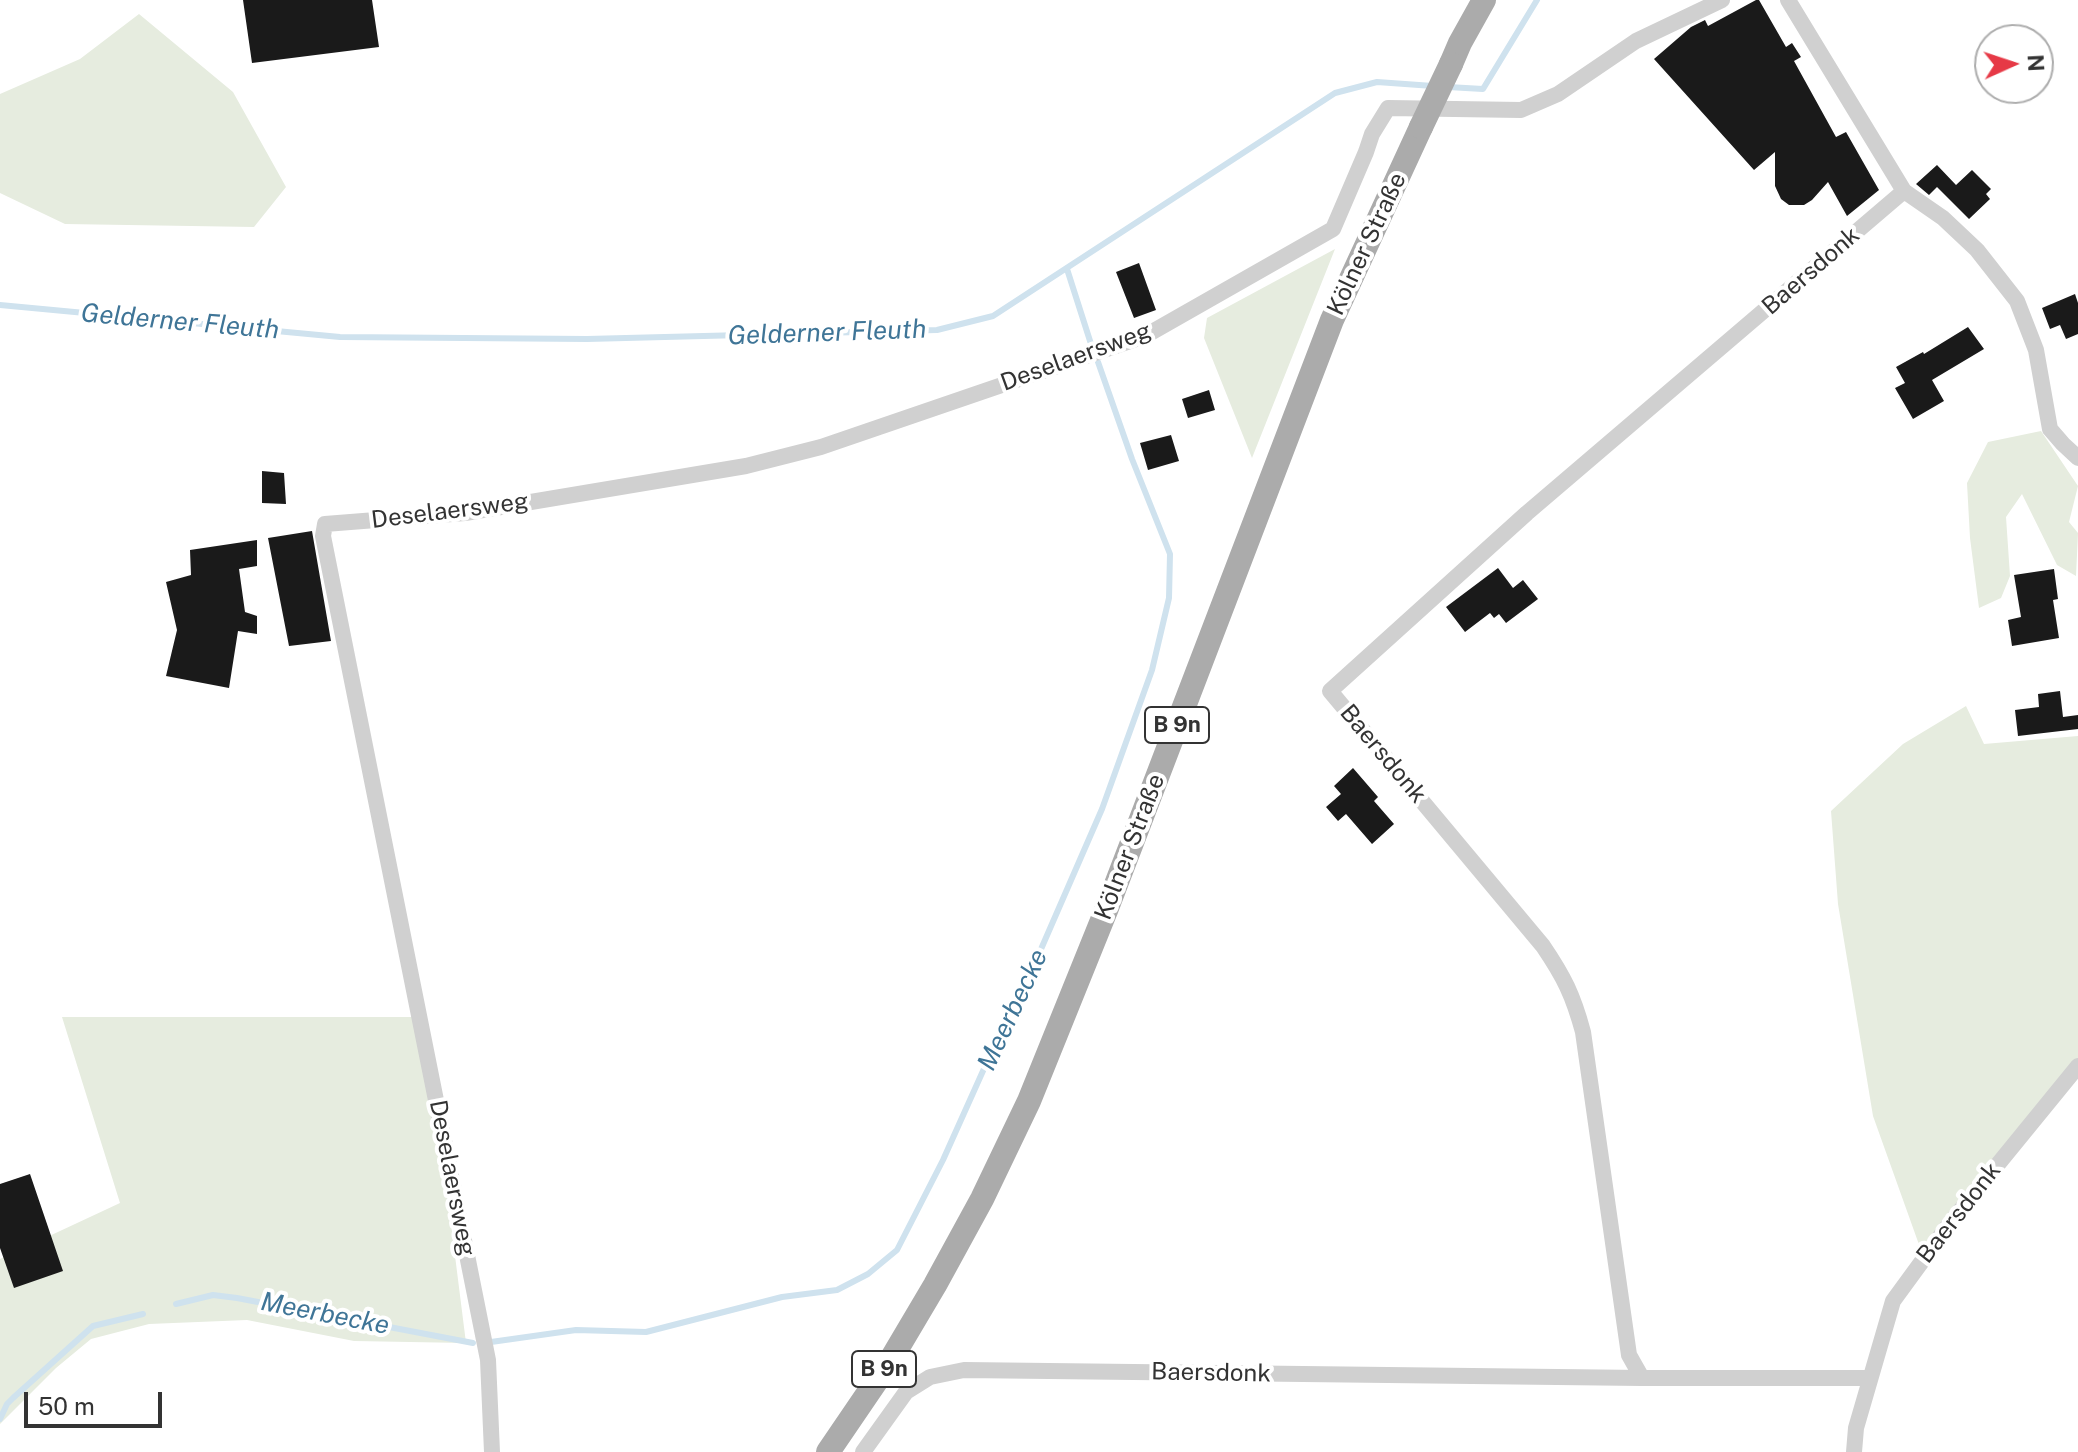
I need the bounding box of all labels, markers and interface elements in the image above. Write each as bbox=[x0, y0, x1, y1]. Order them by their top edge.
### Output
north arrow bbox=[1974, 24, 2054, 104]
text: N bbox=[2023, 54, 2049, 72]
street label: Kölner Straße bbox=[1321, 168, 1413, 320]
street label: Baersdonk bbox=[1756, 221, 1866, 321]
water label: Gelderner Fleuth bbox=[80, 298, 280, 346]
water label: Gelderner Fleuth bbox=[727, 314, 927, 352]
street label: Deselaersweg bbox=[997, 316, 1155, 398]
street label: Deselaersweg bbox=[370, 487, 530, 535]
street label: Baersdonk bbox=[1334, 699, 1432, 809]
road number: B 9n bbox=[1145, 707, 1209, 743]
street label: Kölner Straße bbox=[1089, 770, 1171, 924]
water label: Meerbecke bbox=[971, 944, 1055, 1076]
street label: Deselaersweg bbox=[423, 1098, 481, 1258]
street label: Baersdonk bbox=[1911, 1157, 2007, 1269]
water label: Meerbecke bbox=[258, 1286, 392, 1342]
road number: B 9n bbox=[852, 1351, 916, 1387]
street label: Baersdonk bbox=[1151, 1358, 1271, 1388]
scale bar bbox=[28, 1376, 166, 1426]
text: 50 m bbox=[38, 1392, 95, 1420]

